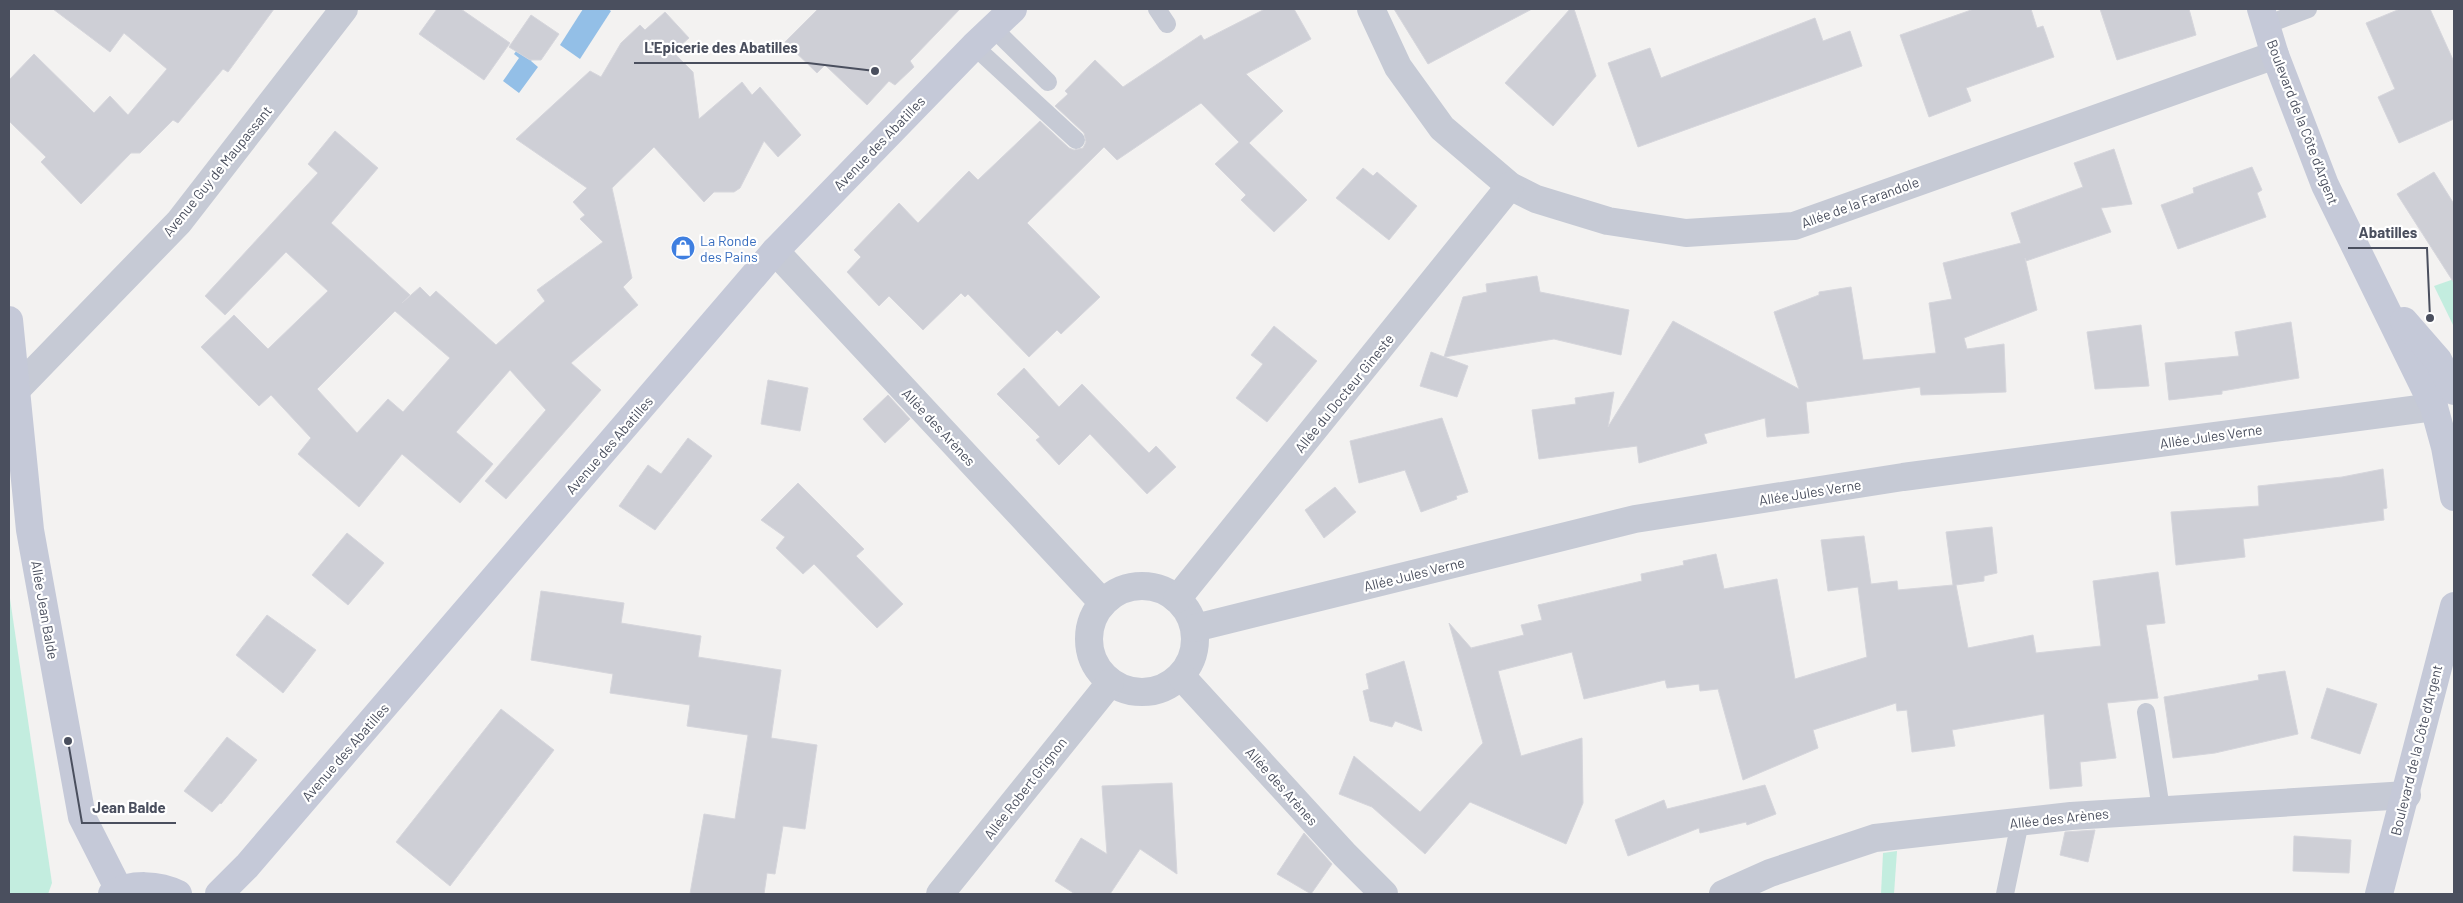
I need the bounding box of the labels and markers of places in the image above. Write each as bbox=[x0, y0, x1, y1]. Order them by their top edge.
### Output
callout: L'Epicerie des Abatilles bbox=[634, 33, 808, 63]
callout: Abatilles bbox=[2348, 218, 2427, 248]
place label: La Ronde des Pains bbox=[700, 232, 758, 265]
shop icon: La Ronde des Pains bbox=[670, 235, 696, 261]
callout: Jean Balde bbox=[82, 793, 176, 823]

